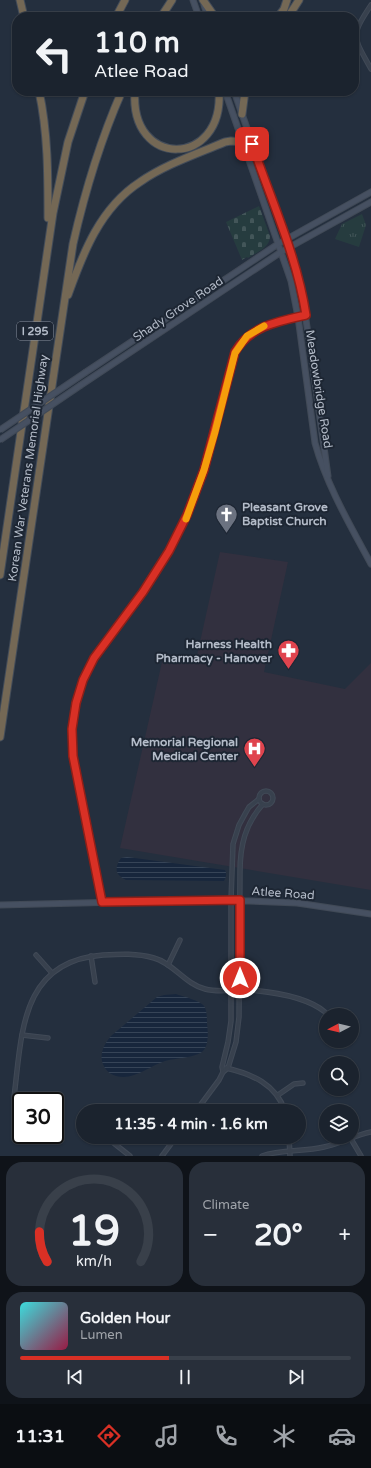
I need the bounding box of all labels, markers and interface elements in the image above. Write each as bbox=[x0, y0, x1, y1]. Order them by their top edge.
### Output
text: 110 m bbox=[94, 26, 180, 60]
icon: left bbox=[28, 28, 80, 80]
text: Atlee Road bbox=[94, 60, 189, 82]
pin bbox=[235, 127, 269, 161]
icon: arrive bbox=[241, 133, 263, 155]
street label: Shady Grove Road bbox=[130, 274, 226, 344]
road number: I 295 bbox=[17, 322, 53, 340]
street label: Meadowbridge Road bbox=[303, 329, 335, 449]
street label: Korean War Veterans Memorial Highway bbox=[5, 353, 51, 583]
place label: Pleasant Grove Baptist Church bbox=[242, 500, 328, 529]
church icon: Pleasant Grove Baptist Church bbox=[213, 501, 239, 534]
place label: Harness Health Pharmacy - Hanover bbox=[156, 637, 272, 666]
pharmacy icon: Harness Health Pharmacy - Hanover bbox=[275, 638, 301, 671]
place label: Memorial Regional Medical Center bbox=[131, 735, 238, 763]
hospital icon: Memorial Regional Medical Center bbox=[241, 736, 267, 769]
street label: Atlee Road bbox=[251, 884, 315, 902]
position arrow bbox=[219, 957, 261, 999]
north arrow bbox=[319, 1008, 359, 1048]
map controls bbox=[319, 1008, 359, 1144]
button: search bbox=[319, 1056, 359, 1096]
speed limit sign: 30 bbox=[12, 1092, 64, 1144]
button: layers bbox=[319, 1104, 359, 1144]
text: 11:35 · 4 min · 1.6 km bbox=[114, 1115, 268, 1133]
text: Climate bbox=[203, 1197, 249, 1213]
text: 19 bbox=[68, 1207, 120, 1257]
text: 20° bbox=[254, 1217, 303, 1254]
text: − bbox=[203, 1222, 218, 1248]
text: + bbox=[339, 1222, 351, 1248]
text: km/h bbox=[76, 1253, 112, 1270]
text: Golden Hour bbox=[80, 1309, 170, 1327]
text: Lumen bbox=[80, 1327, 123, 1343]
icon: previous bbox=[64, 1366, 86, 1388]
icon: pause bbox=[174, 1366, 196, 1388]
icon: next bbox=[285, 1366, 307, 1388]
icon: directions bbox=[95, 1422, 123, 1450]
icon: music bbox=[153, 1422, 181, 1450]
icon: phone bbox=[212, 1422, 240, 1450]
icon: climate bbox=[270, 1422, 298, 1450]
icon: car bbox=[328, 1422, 356, 1450]
text: 11:31 bbox=[15, 1425, 65, 1447]

